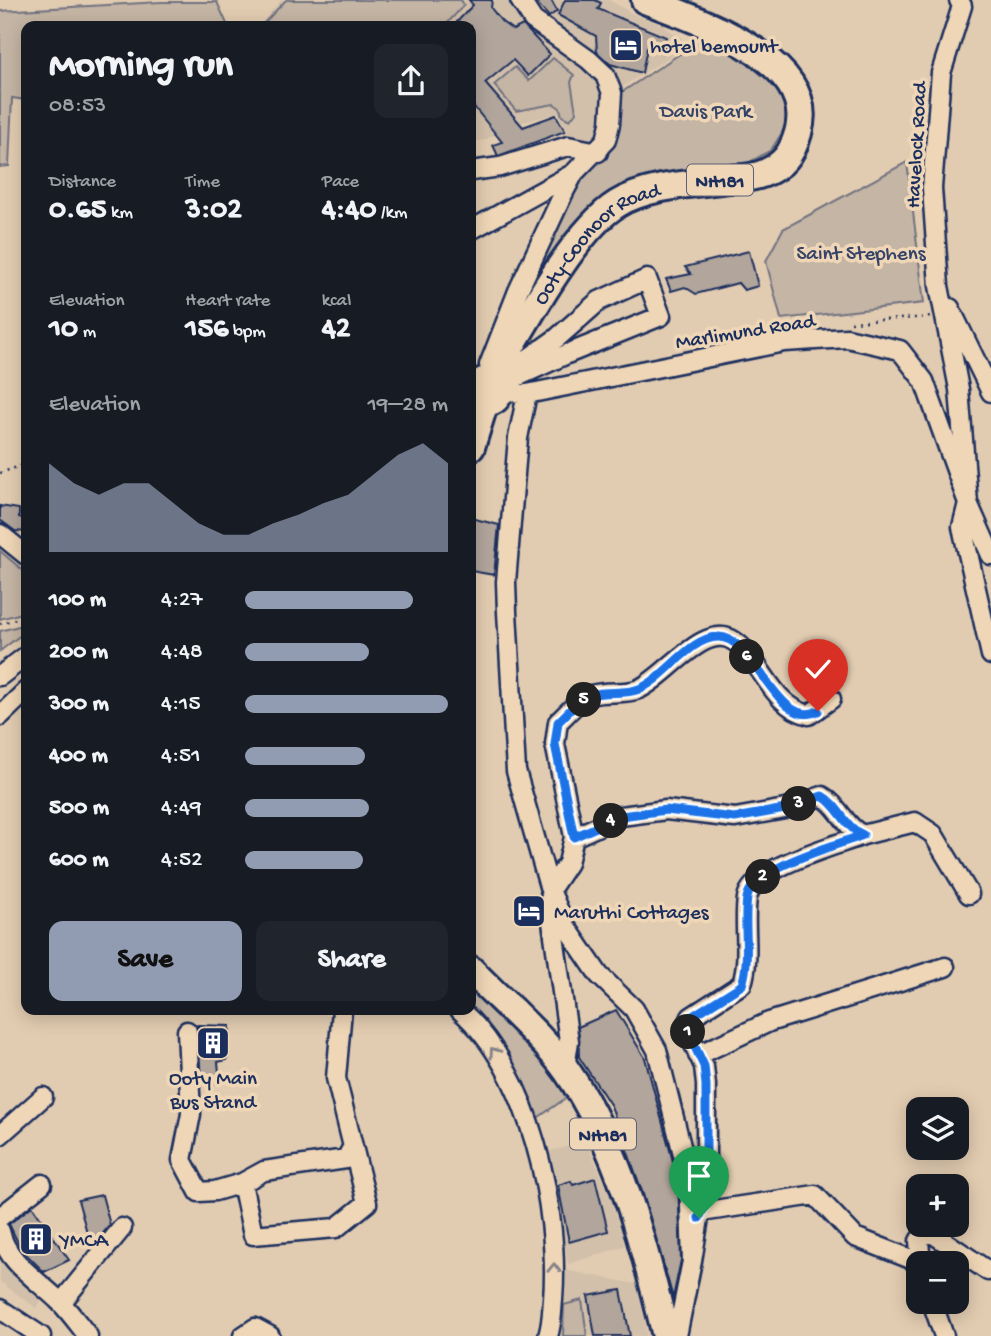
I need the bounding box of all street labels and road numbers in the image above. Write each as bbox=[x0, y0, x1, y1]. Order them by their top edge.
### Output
street label: Havelock Road bbox=[903, 80, 934, 209]
road number: NH181 bbox=[687, 164, 753, 196]
street label: Ooty-Coonoor Road bbox=[530, 179, 665, 310]
street label: Marlimund Road bbox=[674, 310, 819, 357]
road number: NH181 bbox=[570, 1118, 636, 1150]

